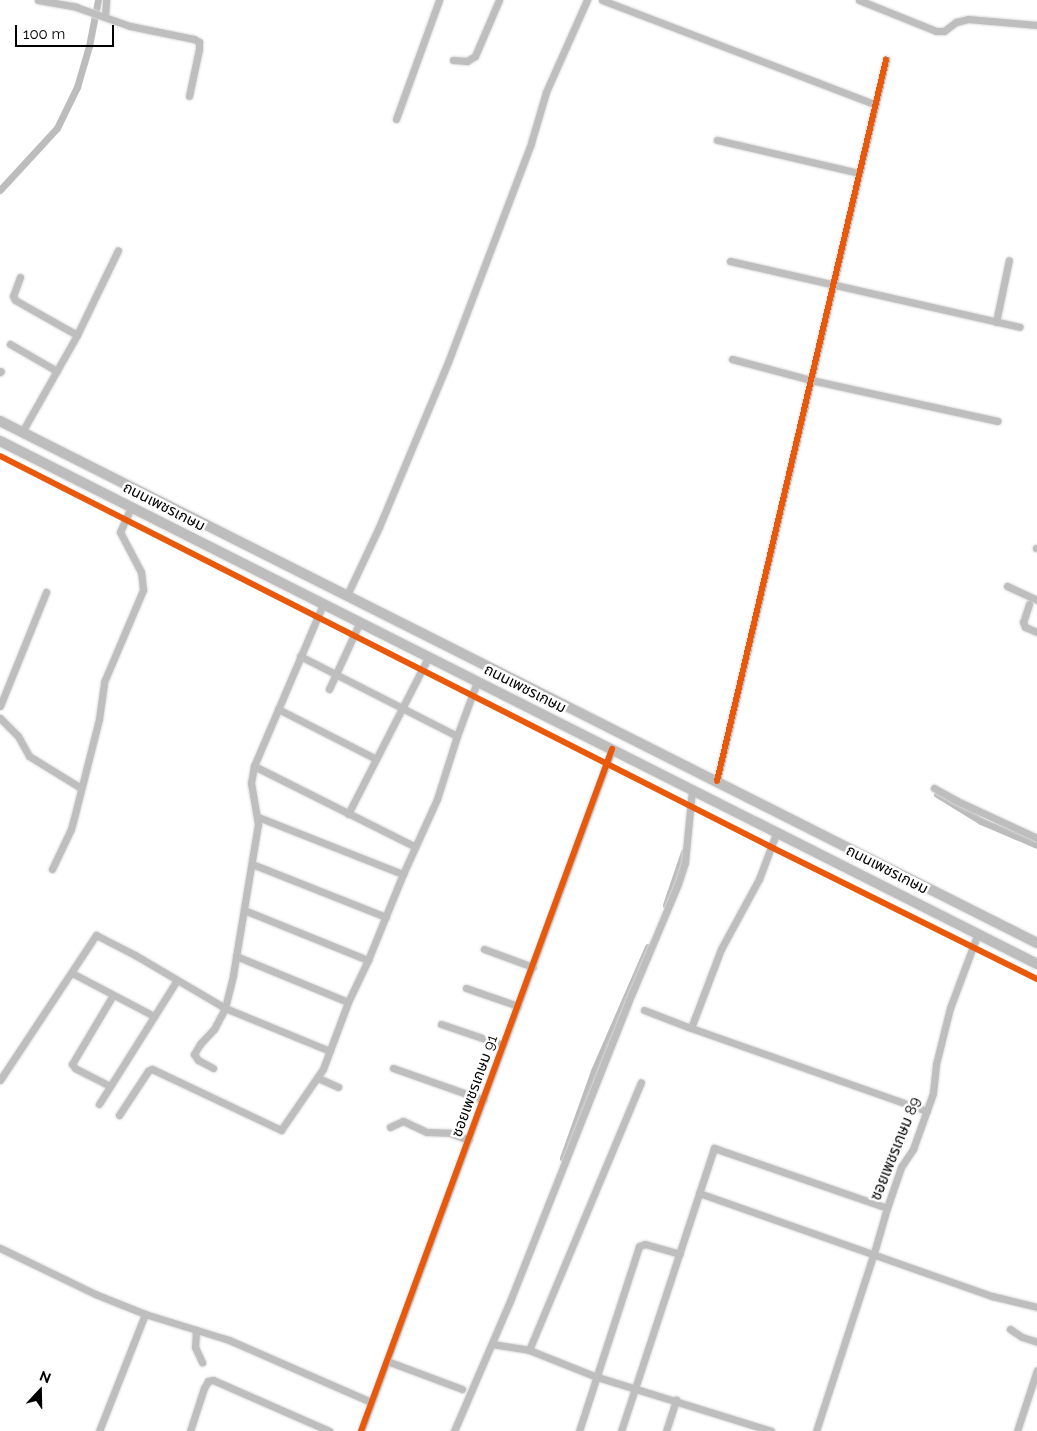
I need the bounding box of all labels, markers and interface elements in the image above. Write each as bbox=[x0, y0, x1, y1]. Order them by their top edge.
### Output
scale bar bbox=[18, 15, 116, 47]
text: 100 m bbox=[23, 25, 65, 43]
street label: ถนนเพชรเกษม bbox=[120, 479, 208, 535]
street label: ถนนเพชรเกษม bbox=[481, 661, 569, 717]
street label: ถนนเพชรเกษม bbox=[843, 842, 931, 898]
street label: ซอยเพชรเกษม 91 bbox=[448, 1033, 502, 1139]
street label: ซอยเพชรเกษม 89 bbox=[867, 1095, 925, 1203]
north arrow bbox=[15, 1366, 65, 1416]
text: N bbox=[38, 1368, 53, 1386]

